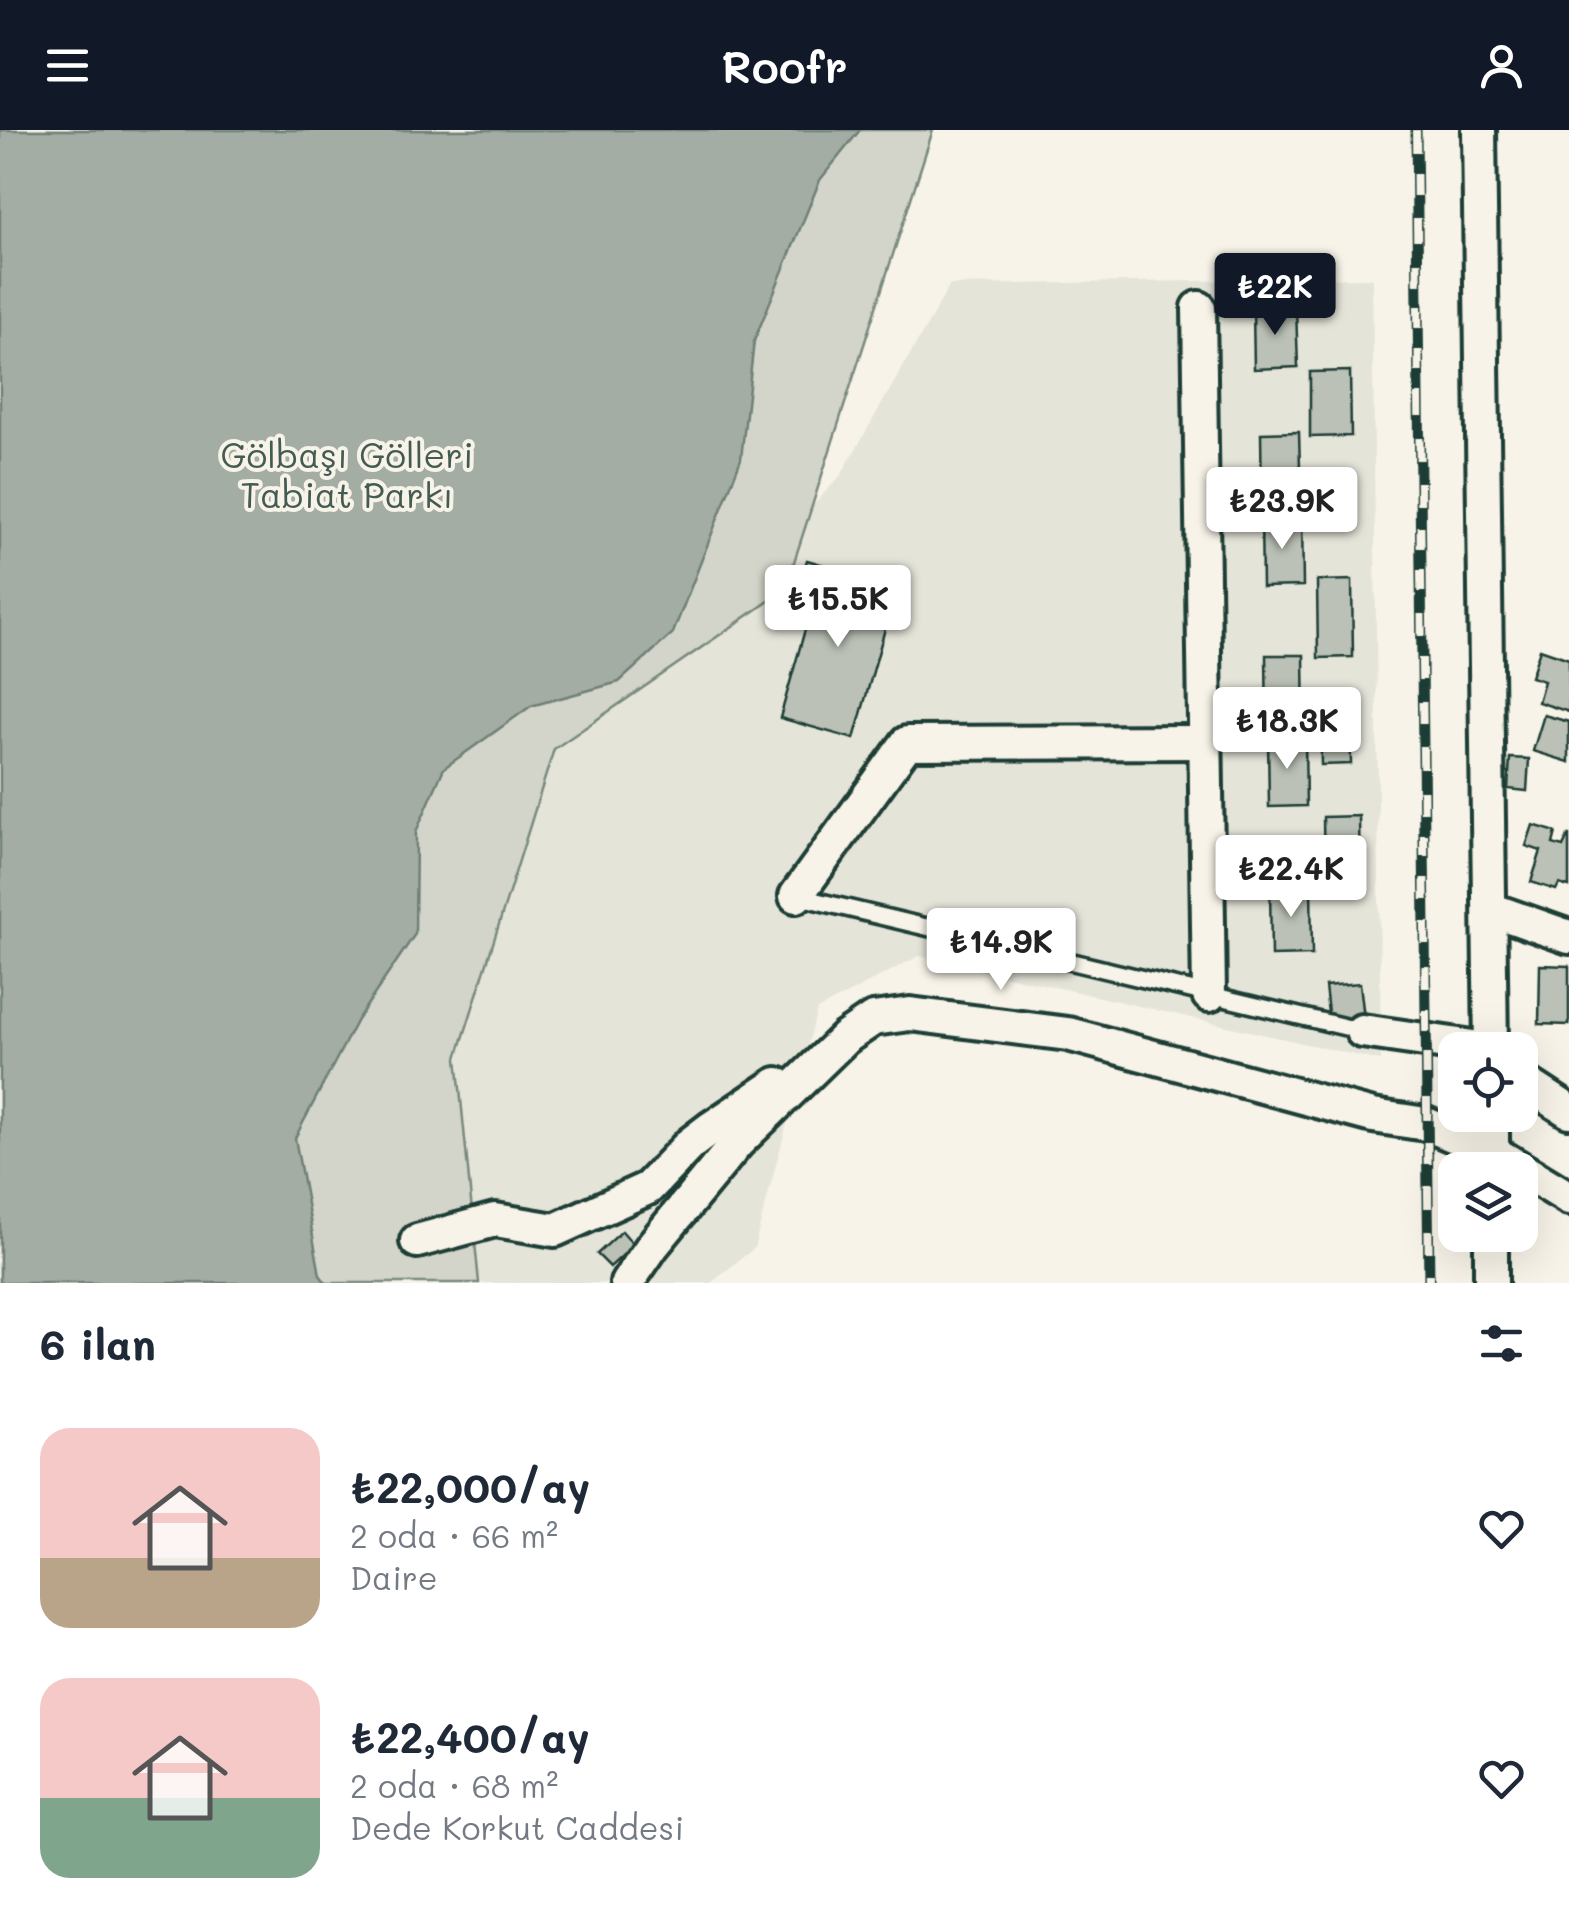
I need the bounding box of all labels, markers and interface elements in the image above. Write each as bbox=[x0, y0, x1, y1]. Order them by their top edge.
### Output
text: Roofr bbox=[721, 36, 848, 94]
icon: menu bbox=[40, 38, 95, 93]
icon: person bbox=[1474, 38, 1529, 93]
pin: ₺22K bbox=[1216, 253, 1334, 338]
text: ₺22K bbox=[1237, 264, 1313, 306]
park label: Gölbaşı Gölleri Tabiat Parkı bbox=[221, 431, 473, 517]
pin: ₺23.9K bbox=[1201, 467, 1363, 552]
text: ₺23.9K bbox=[1228, 478, 1336, 520]
pin: ₺15.5K bbox=[757, 565, 919, 650]
text: ₺15.5K bbox=[787, 576, 889, 618]
pin: ₺18.3K bbox=[1206, 687, 1368, 772]
text: ₺18.3K bbox=[1235, 698, 1339, 740]
pin: ₺22.4K bbox=[1210, 835, 1372, 920]
text: ₺22.4K bbox=[1238, 846, 1344, 888]
pin: ₺14.9K bbox=[920, 908, 1082, 993]
text: ₺14.9K bbox=[949, 919, 1053, 961]
map controls bbox=[1438, 1032, 1538, 1252]
button: locate bbox=[1438, 1032, 1538, 1132]
button: layers bbox=[1438, 1152, 1538, 1252]
text: 6 ilan bbox=[40, 1316, 156, 1371]
icon: filters bbox=[1474, 1316, 1529, 1371]
text: ₺22,000/ay bbox=[350, 1459, 590, 1514]
icon: home bbox=[120, 1468, 240, 1588]
icon: heart bbox=[1474, 1501, 1529, 1556]
text: 2 oda · 66 m² bbox=[350, 1514, 558, 1556]
text: Daire bbox=[350, 1556, 438, 1598]
text: ₺22,400/ay bbox=[350, 1709, 590, 1764]
icon: home bbox=[120, 1718, 240, 1838]
icon: heart bbox=[1474, 1751, 1529, 1806]
text: 2 oda · 68 m² bbox=[350, 1764, 558, 1806]
text: Dede Korkut Caddesi bbox=[350, 1806, 684, 1848]

